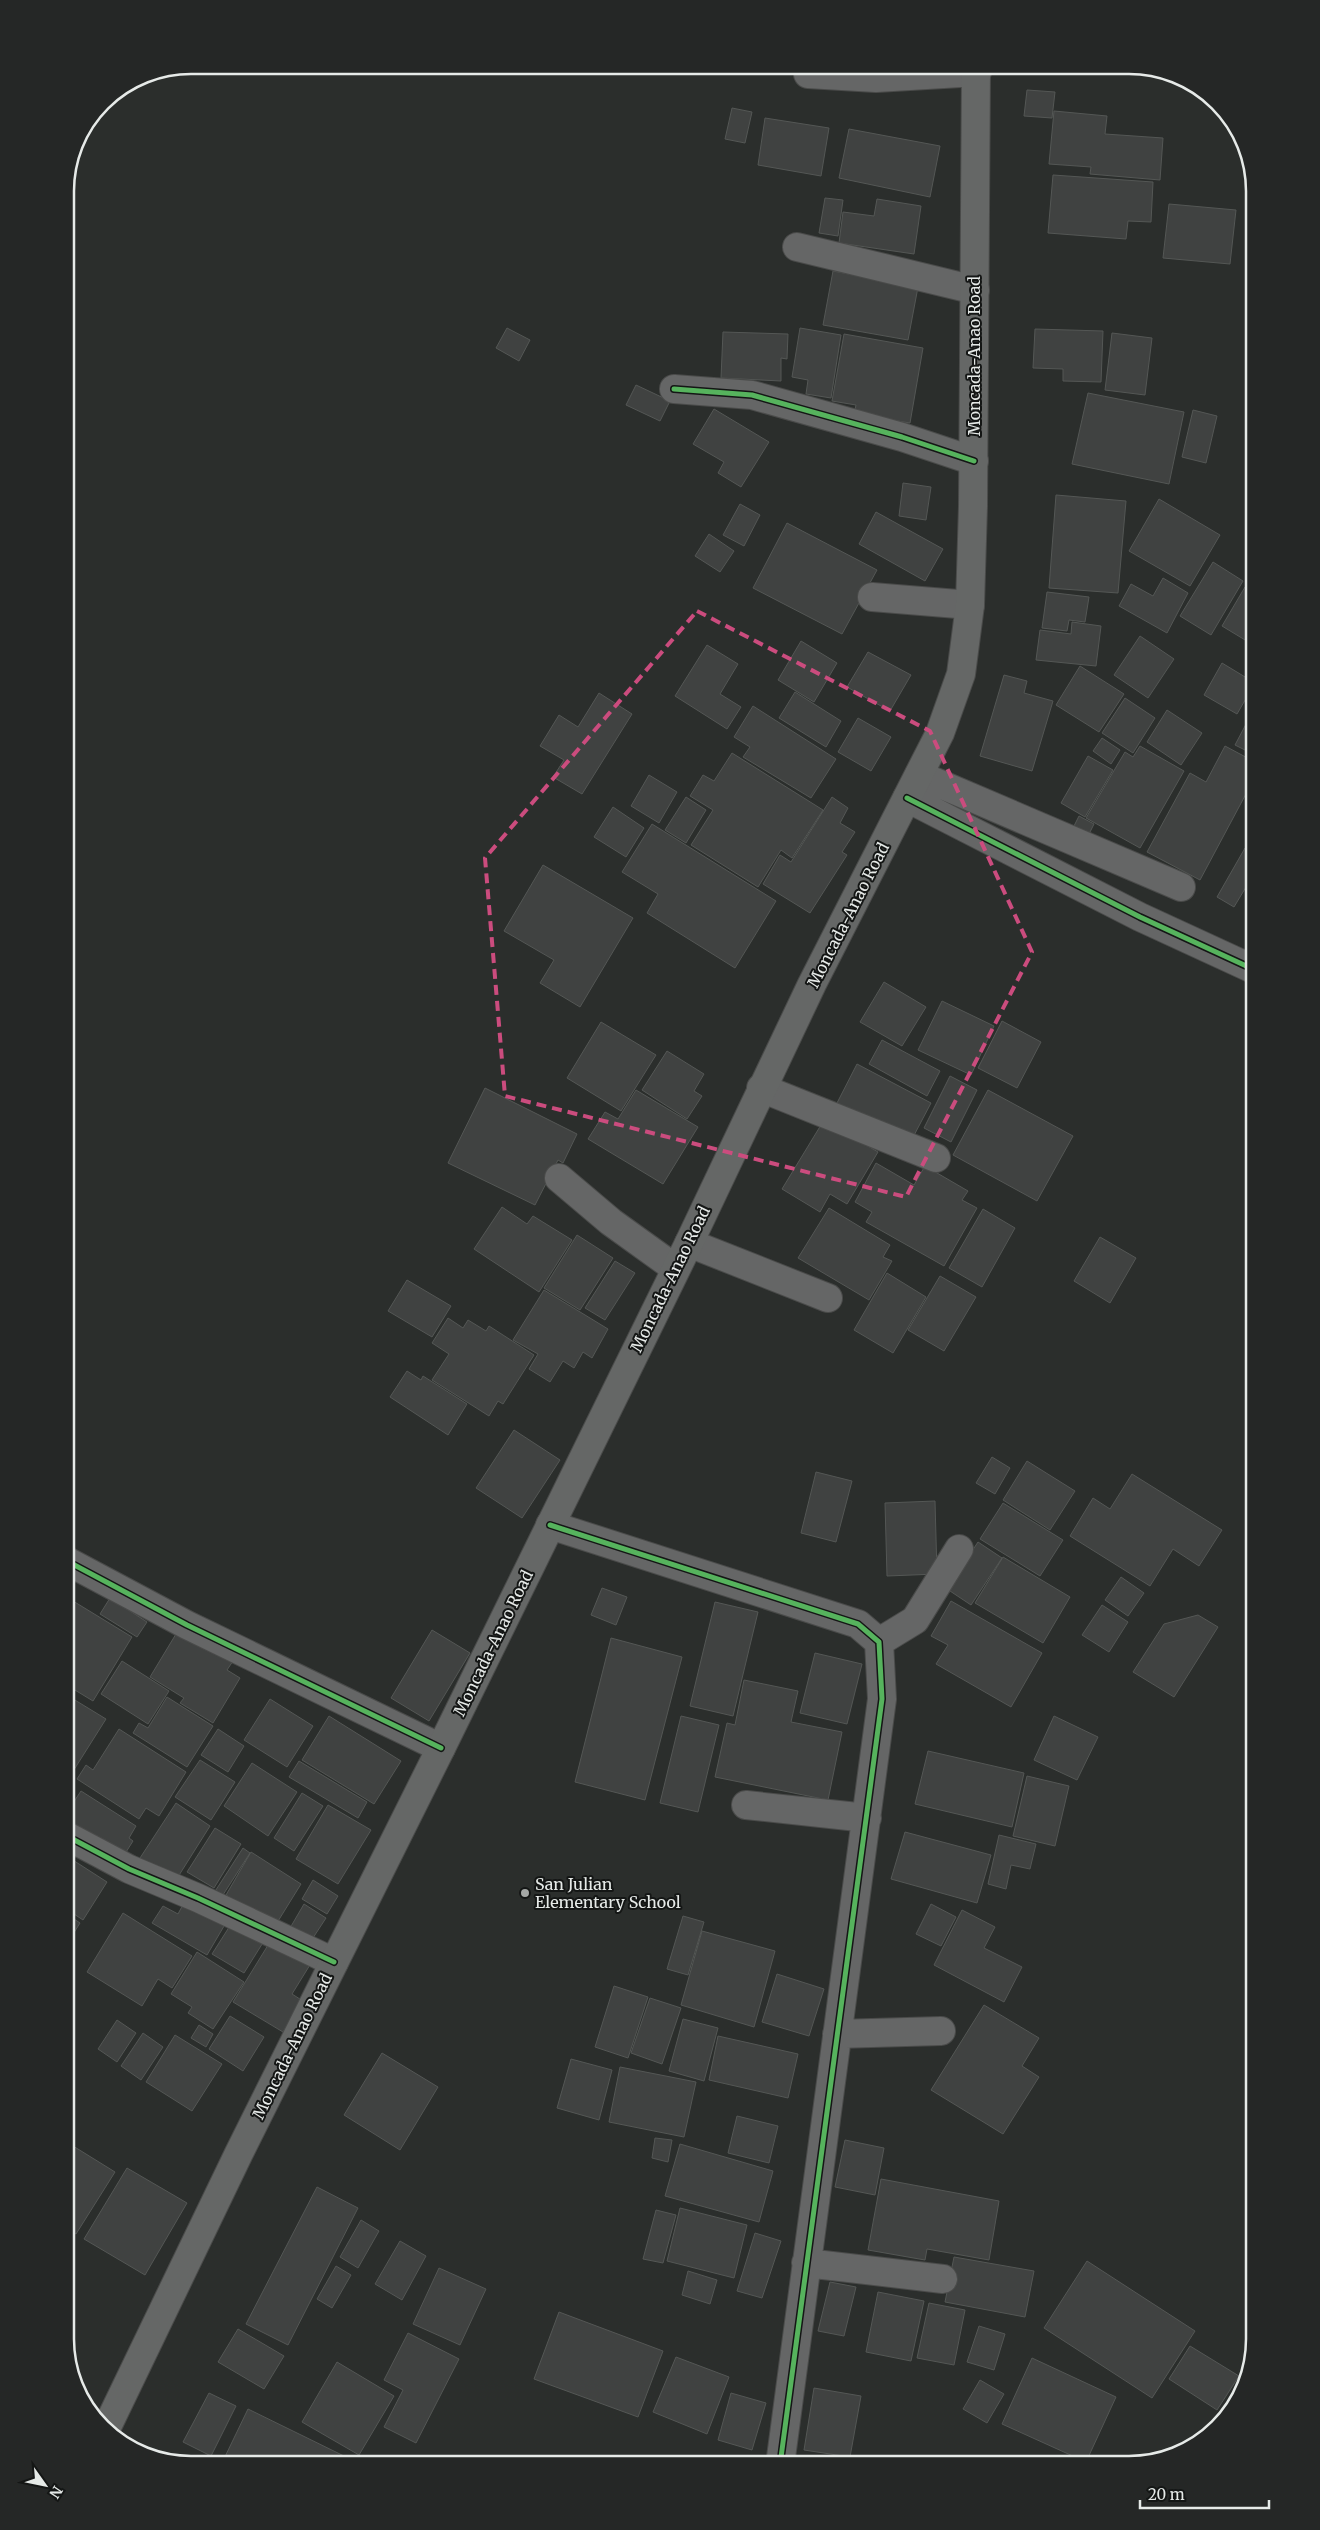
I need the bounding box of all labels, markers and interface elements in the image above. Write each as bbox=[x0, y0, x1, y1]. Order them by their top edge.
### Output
street label: Moncada-Anao Road bbox=[964, 276, 984, 436]
street label: Moncada-Anao Road bbox=[803, 839, 893, 991]
street label: Moncada-Anao Road bbox=[626, 1202, 714, 1355]
street label: Moncada-Anao Road bbox=[449, 1566, 537, 1719]
place label: San Julian Elementary School bbox=[535, 1874, 681, 1912]
marker: San Julian Elementary School bbox=[519, 1887, 531, 1899]
street label: Moncada-Anao Road bbox=[248, 1969, 336, 2122]
north arrow bbox=[20, 2460, 70, 2510]
scale bar bbox=[1140, 2478, 1269, 2510]
text: N bbox=[45, 2483, 66, 2502]
text: 20 m bbox=[1148, 2485, 1185, 2504]

